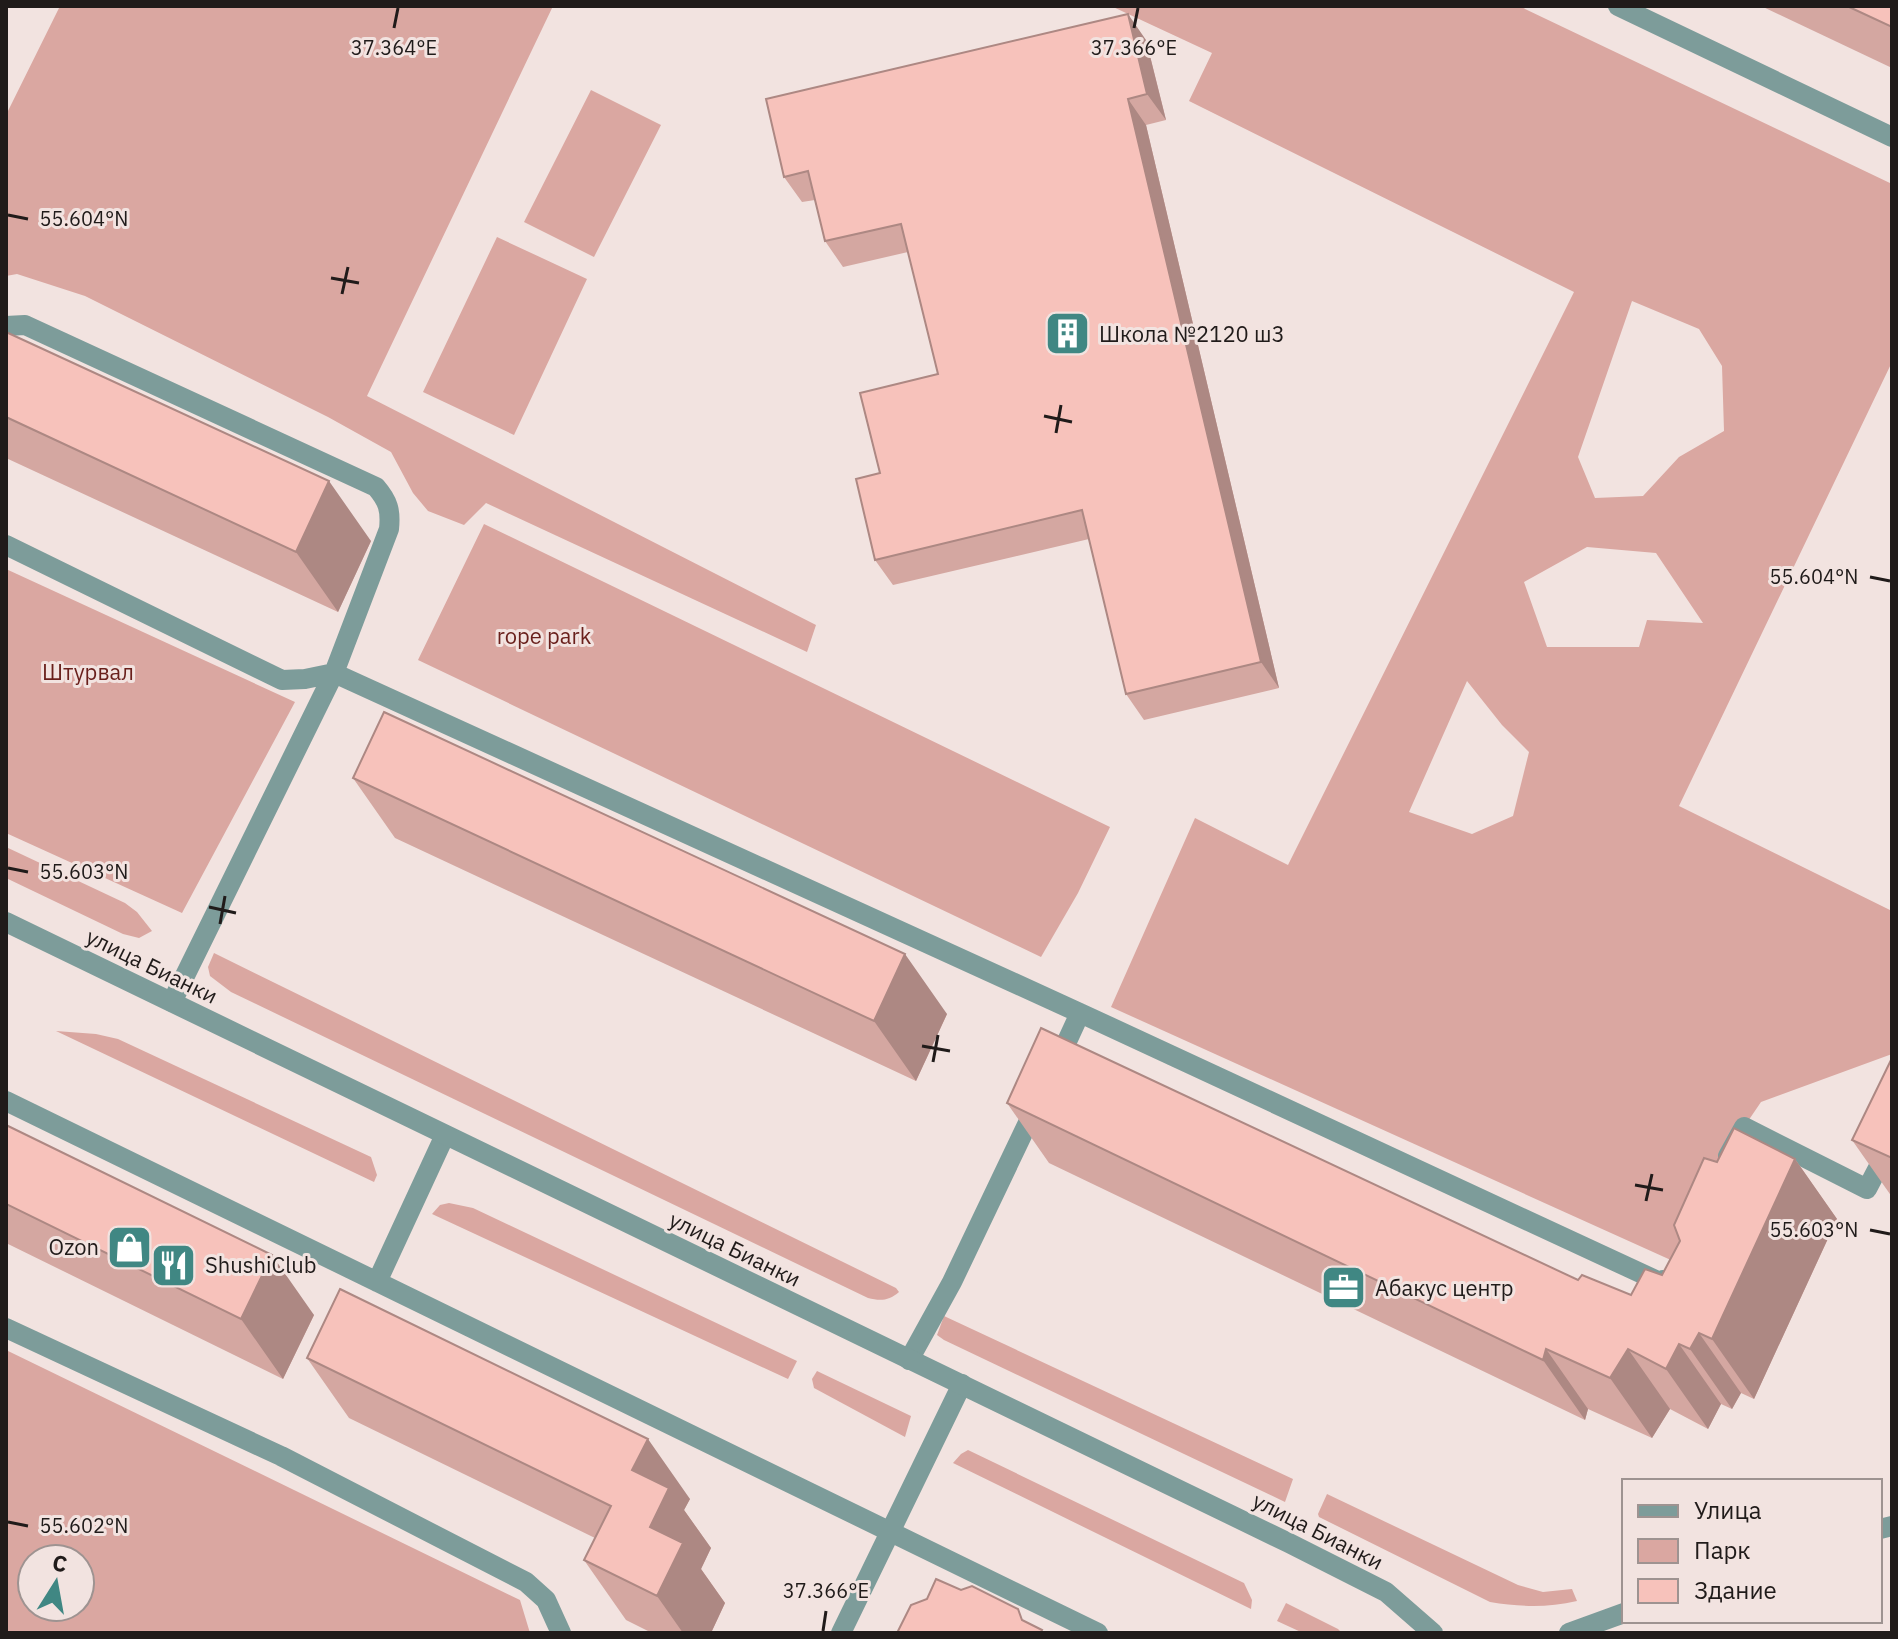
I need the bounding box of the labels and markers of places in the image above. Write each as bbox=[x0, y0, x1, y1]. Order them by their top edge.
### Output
building icon: Школа №2120 ш3 bbox=[1044, 310, 1092, 358]
place label: Школа №2120 ш3 bbox=[1099, 319, 1285, 348]
shop icon: Ozon bbox=[106, 1223, 154, 1271]
place label: Ozon bbox=[49, 1232, 99, 1261]
restaurant icon: ShushiClub bbox=[150, 1241, 198, 1289]
place label: ShushiClub bbox=[205, 1250, 316, 1279]
office icon: Абакус центр bbox=[1320, 1264, 1368, 1312]
place label: Абакус центр bbox=[1375, 1273, 1514, 1302]

